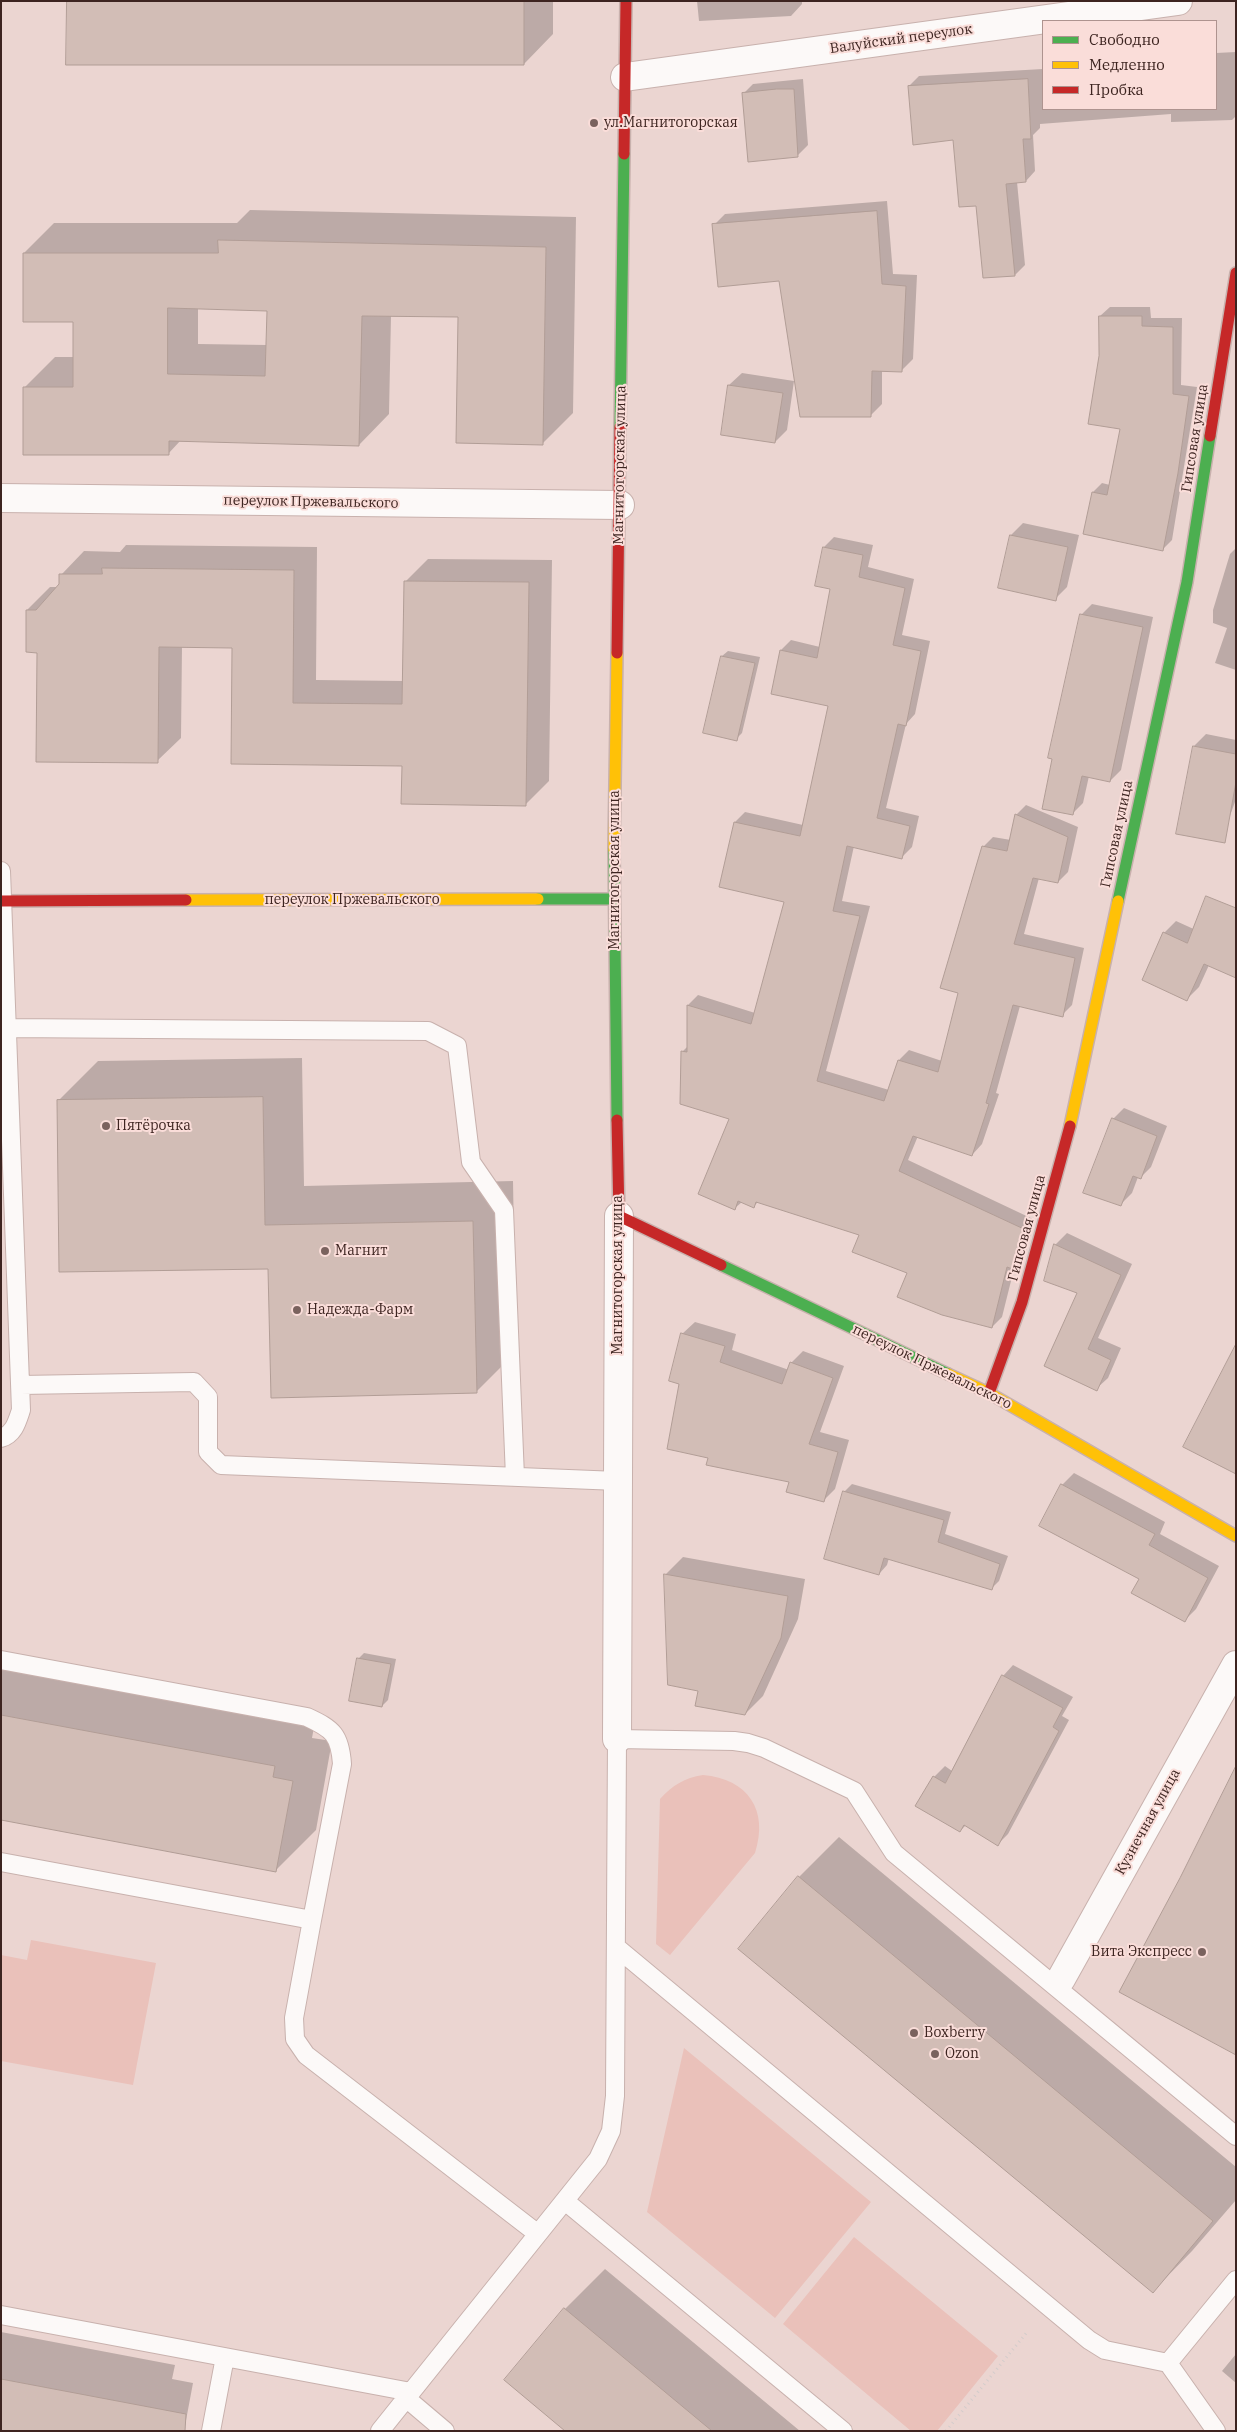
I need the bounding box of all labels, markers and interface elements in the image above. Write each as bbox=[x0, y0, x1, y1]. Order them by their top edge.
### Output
legend bbox=[1042, 20, 1217, 110]
street label: Валуйский переулок bbox=[829, 21, 973, 57]
text: Свободно bbox=[1089, 30, 1160, 49]
text: Медленно bbox=[1089, 55, 1165, 74]
text: Пробка bbox=[1089, 80, 1144, 99]
place label: ул.Магнитогорская bbox=[604, 115, 738, 131]
marker: ул.Магнитогорская bbox=[588, 117, 600, 129]
street label: Гипсовая улица bbox=[1178, 383, 1212, 493]
street label: Магнитогорская улица bbox=[610, 385, 630, 545]
street label: переулок Пржевальского bbox=[223, 492, 399, 512]
street label: Гипсовая улица bbox=[1097, 779, 1137, 889]
street label: Магнитогорская улица bbox=[607, 790, 623, 950]
street label: переулок Пржевальского bbox=[264, 892, 440, 908]
place label: Пятёрочка bbox=[116, 1118, 191, 1134]
marker: Пятёрочка bbox=[100, 1120, 112, 1132]
street label: Гипсовая улица bbox=[1005, 1173, 1049, 1283]
street label: Магнитогорская улица bbox=[610, 1195, 626, 1355]
place label: Магнит bbox=[335, 1243, 387, 1259]
marker: Магнит bbox=[319, 1245, 331, 1257]
place label: Надежда-Фарм bbox=[307, 1302, 413, 1318]
marker: Надежда-Фарм bbox=[291, 1304, 303, 1316]
street label: переулок Пржевальского bbox=[850, 1321, 1014, 1413]
street label: Кузнечная улица bbox=[1112, 1766, 1184, 1878]
place label: Вита Экспресс bbox=[1091, 1944, 1192, 1960]
marker: Вита Экспресс bbox=[1196, 1946, 1208, 1958]
place label: Boxberry bbox=[924, 2025, 985, 2041]
marker: Boxberry bbox=[908, 2027, 920, 2039]
place label: Ozon bbox=[945, 2046, 979, 2062]
marker: Ozon bbox=[929, 2048, 941, 2060]

